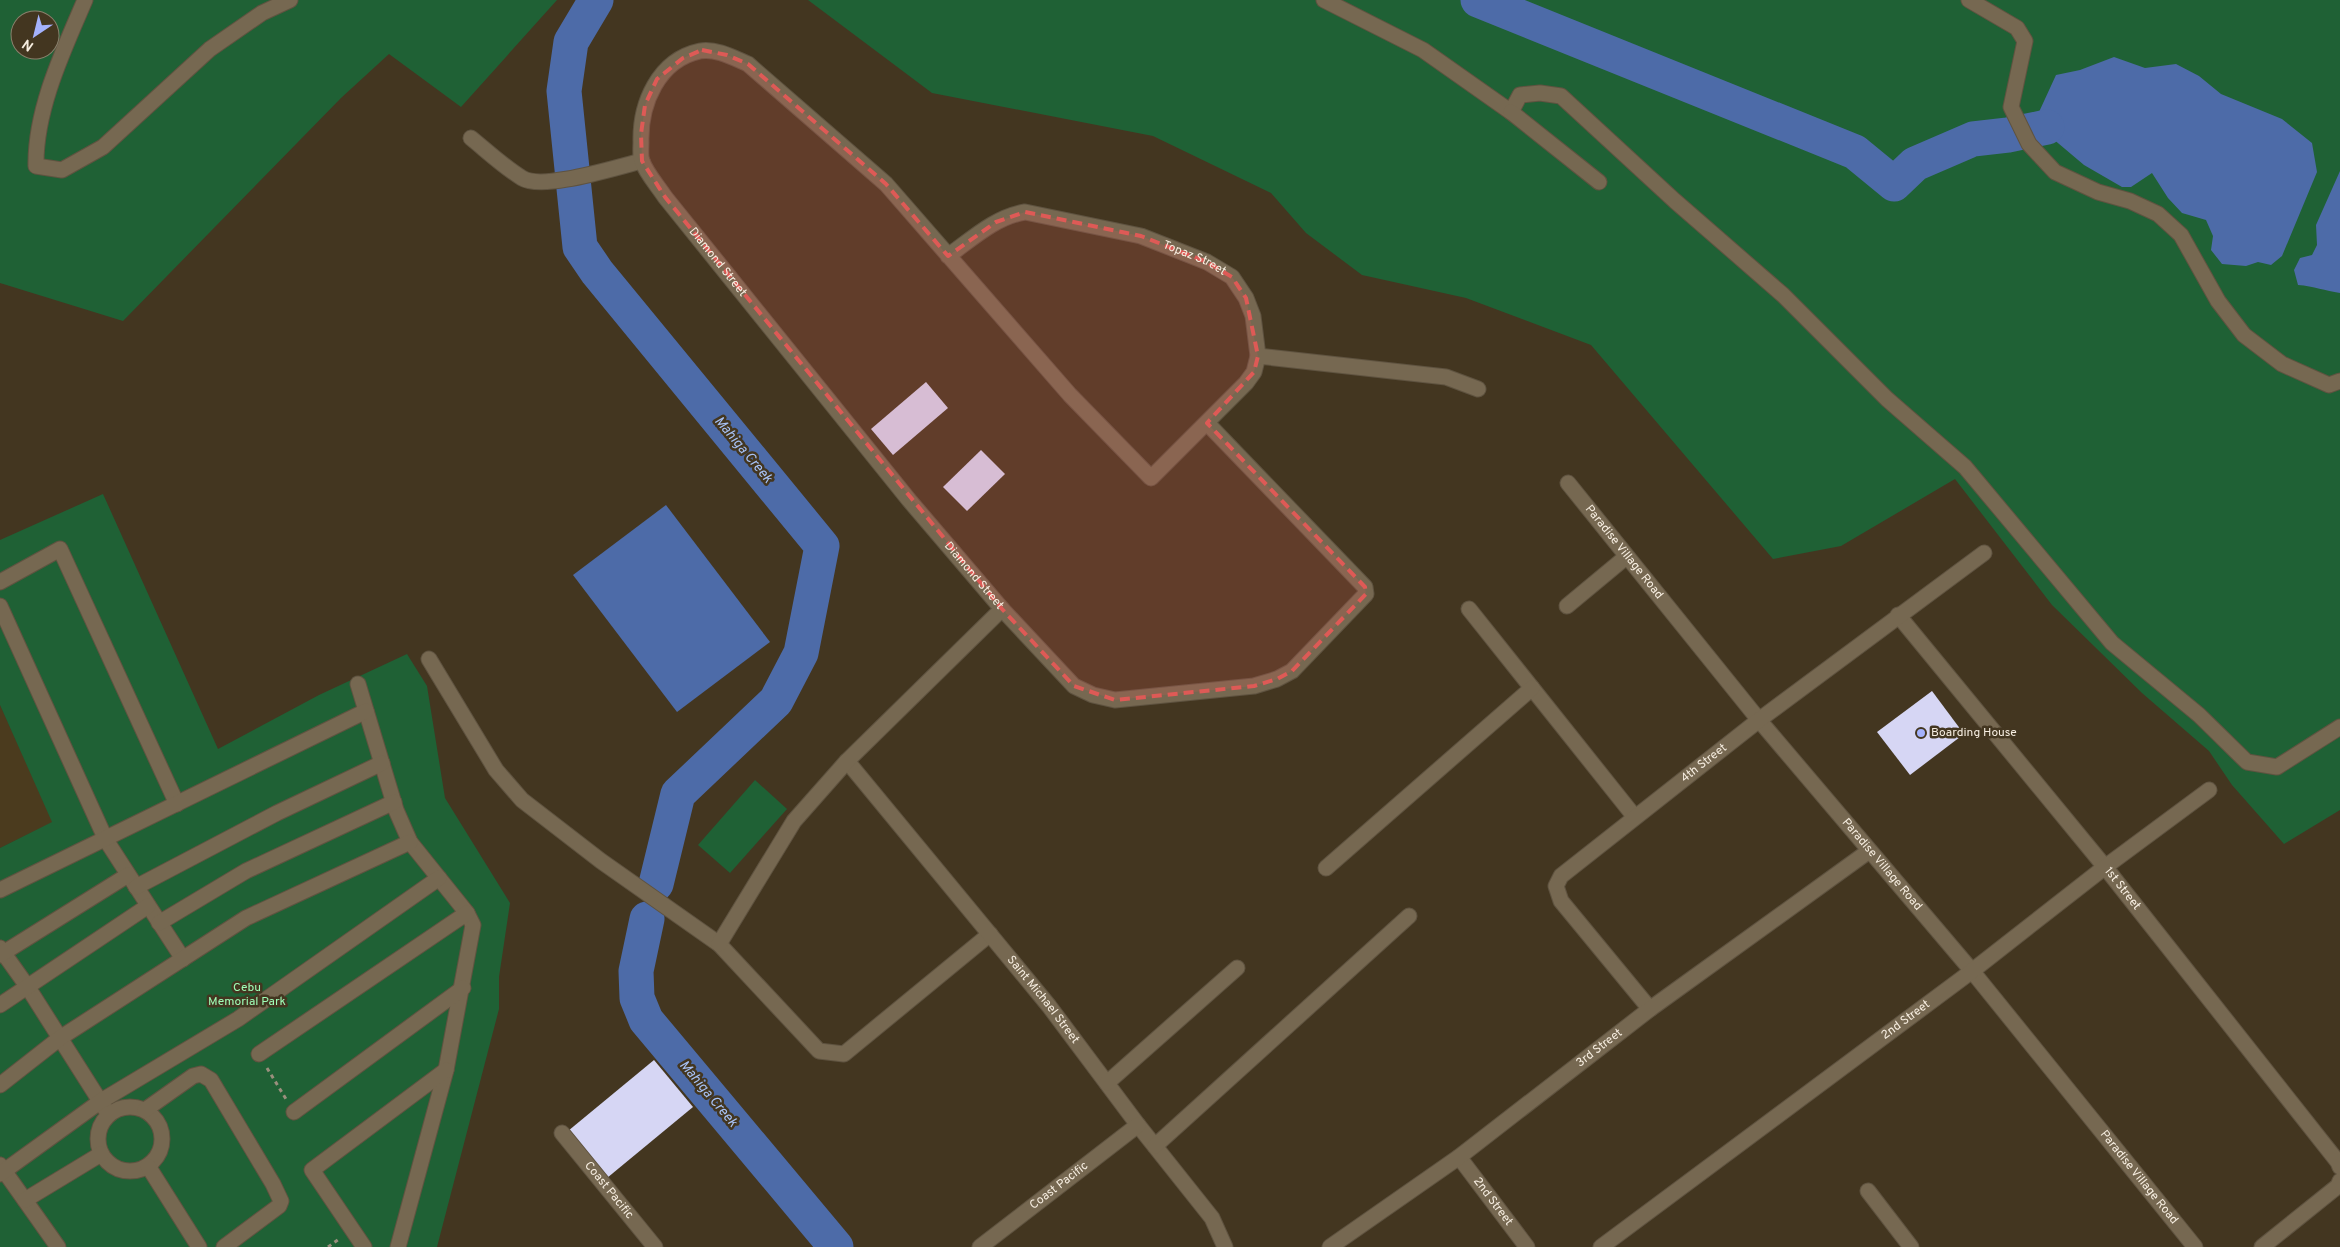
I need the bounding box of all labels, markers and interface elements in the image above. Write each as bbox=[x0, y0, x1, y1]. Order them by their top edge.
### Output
north arrow bbox=[10, 10, 60, 60]
text: N bbox=[19, 35, 37, 54]
street label: Diamond Street bbox=[685, 224, 750, 300]
street label: Topaz Street bbox=[1160, 237, 1229, 280]
water label: Mahiga Creek bbox=[710, 413, 776, 488]
street label: Paradise Village Road bbox=[1581, 502, 1667, 603]
street label: Diamond Street bbox=[940, 539, 1007, 613]
place label: Boarding House bbox=[1931, 725, 2017, 741]
marker: Boarding House bbox=[1915, 727, 1927, 739]
street label: 4th Street bbox=[1678, 740, 1730, 786]
street label: Paradise Village Road bbox=[1838, 815, 1925, 914]
street label: 1st Street bbox=[2100, 864, 2144, 914]
street label: Saint Michael Street bbox=[1003, 953, 1083, 1047]
park label: Cebu Memorial Park bbox=[208, 980, 286, 1010]
street label: 2nd Street bbox=[1878, 997, 1934, 1044]
street label: 3rd Street bbox=[1573, 1025, 1626, 1071]
water label: Mahiga Creek bbox=[675, 1057, 741, 1132]
street label: Paradise Village Road bbox=[2096, 1127, 2182, 1228]
street label: Coast Pacific bbox=[580, 1158, 637, 1222]
street label: Coast Pacific bbox=[1027, 1158, 1092, 1214]
street label: 2nd Street bbox=[1469, 1174, 1516, 1229]

